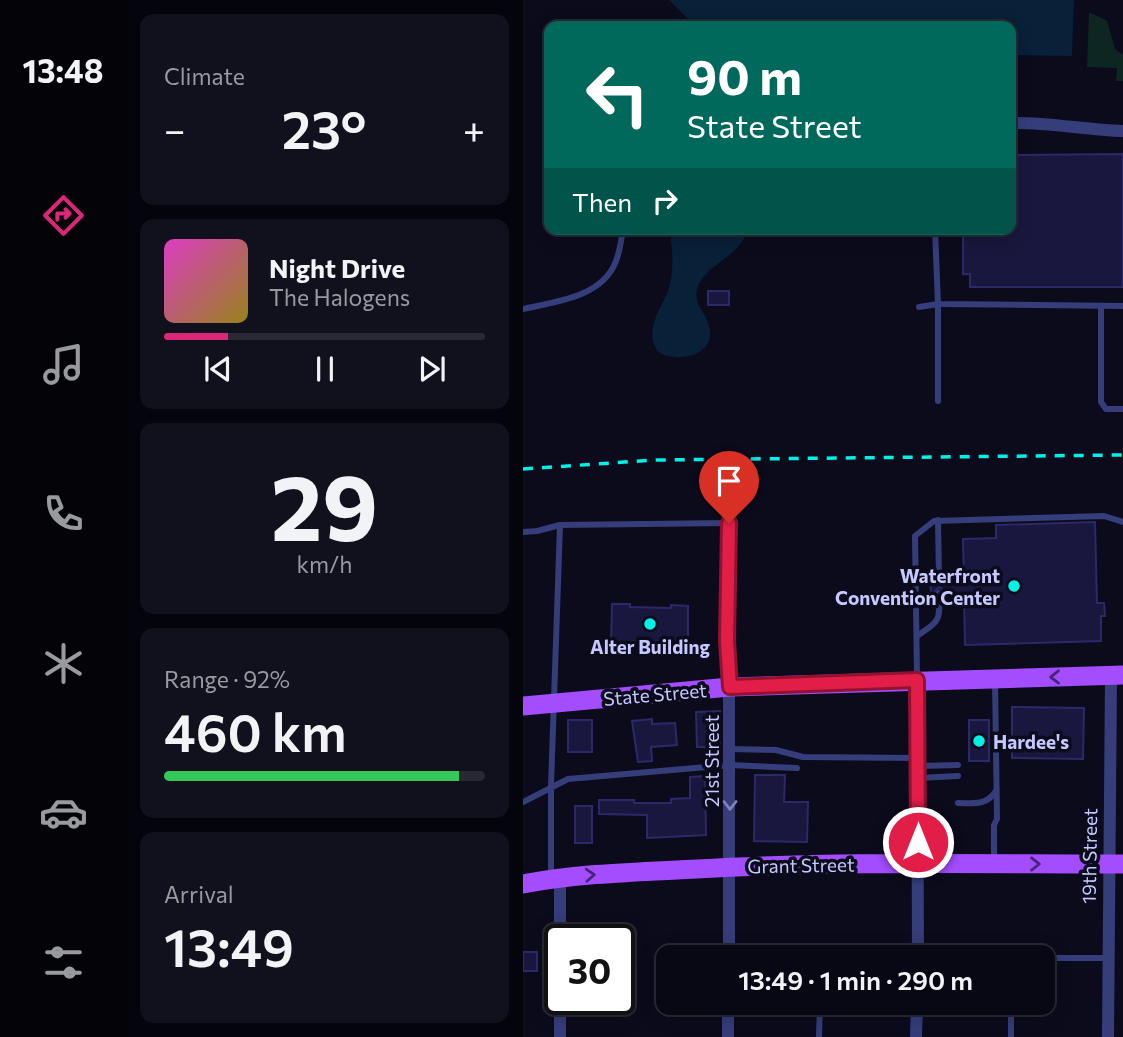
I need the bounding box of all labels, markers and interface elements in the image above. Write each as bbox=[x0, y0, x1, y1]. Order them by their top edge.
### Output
text: 90 m bbox=[687, 45, 802, 105]
icon: left bbox=[572, 49, 663, 140]
text: 13:48 bbox=[22, 50, 104, 90]
text: Climate bbox=[164, 62, 245, 90]
text: 23° bbox=[282, 96, 367, 160]
text: − bbox=[164, 105, 186, 152]
text: + bbox=[463, 105, 485, 152]
text: State Street bbox=[687, 105, 862, 145]
icon: right bbox=[646, 182, 684, 220]
text: Then bbox=[572, 186, 632, 217]
icon: directions bbox=[39, 191, 88, 240]
text: Night Drive bbox=[269, 252, 405, 283]
text: The Halogens bbox=[269, 283, 410, 311]
icon: music bbox=[39, 340, 88, 389]
icon: previous bbox=[199, 350, 237, 388]
icon: pause bbox=[306, 350, 344, 388]
icon: next bbox=[413, 350, 451, 388]
text: 29 bbox=[271, 448, 378, 560]
pin bbox=[699, 451, 759, 523]
icon: arrive bbox=[710, 462, 748, 500]
icon: phone bbox=[39, 489, 88, 538]
text: km/h bbox=[297, 550, 352, 578]
place label: Waterfront Convention Center bbox=[835, 564, 1000, 609]
marker: Waterfront Convention Center bbox=[1006, 578, 1022, 594]
marker: Alter Building bbox=[642, 616, 658, 632]
place label: Alter Building bbox=[590, 635, 711, 658]
icon: climate bbox=[39, 639, 88, 688]
text: Range · 92% bbox=[164, 665, 290, 693]
one-way arrow bbox=[1049, 669, 1059, 685]
street label: State Street bbox=[602, 678, 708, 710]
text: 460 km bbox=[164, 699, 347, 763]
street label: 21st Street bbox=[700, 715, 723, 807]
place label: Hardee's bbox=[993, 730, 1069, 753]
marker: Hardee's bbox=[971, 733, 987, 749]
icon: car bbox=[39, 788, 88, 837]
one-way arrow bbox=[722, 800, 738, 810]
position arrow bbox=[881, 805, 955, 879]
street label: 19th Street bbox=[1077, 808, 1101, 904]
street label: Grant Street bbox=[747, 853, 855, 877]
one-way arrow bbox=[1031, 856, 1041, 872]
one-way arrow bbox=[585, 867, 596, 882]
text: Arrival bbox=[164, 880, 234, 908]
text: 13:49 bbox=[164, 914, 294, 978]
speed limit sign: 30 bbox=[544, 924, 635, 1015]
icon: filters bbox=[39, 938, 88, 987]
text: 13:49 · 1 min · 290 m bbox=[738, 964, 973, 995]

